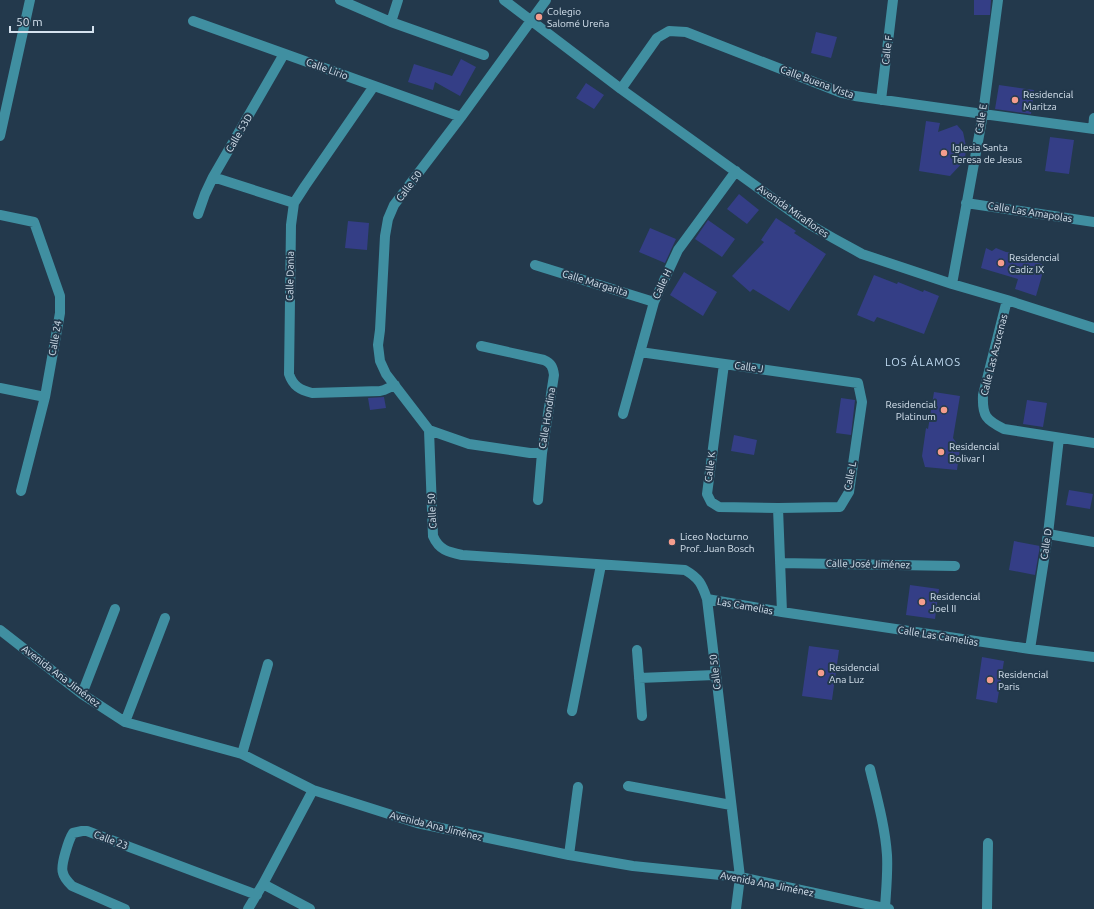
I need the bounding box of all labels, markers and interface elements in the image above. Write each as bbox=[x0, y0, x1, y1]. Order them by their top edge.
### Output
place label: Colegio Salomé Ureña bbox=[547, 6, 609, 29]
scale bar bbox=[10, 8, 93, 34]
marker: Colegio Salomé Ureña bbox=[534, 12, 544, 22]
text: 50 m bbox=[16, 15, 43, 28]
street label: Calle F bbox=[880, 35, 894, 65]
street label: Calle Lirio bbox=[304, 56, 350, 82]
street label: Calle Buena Vista bbox=[779, 64, 855, 100]
place label: Residencial Maritza bbox=[1023, 89, 1074, 112]
marker: Residencial Maritza bbox=[1010, 95, 1020, 105]
street label: Calle E bbox=[973, 103, 989, 135]
street label: Calle 53D bbox=[224, 112, 254, 154]
place label: Iglesia Santa Teresa de Jesus bbox=[952, 142, 1022, 165]
marker: Iglesia Santa Teresa de Jesus bbox=[939, 148, 949, 158]
street label: Calle 50 bbox=[394, 168, 424, 204]
street label: Avenida Miraflores bbox=[755, 182, 831, 240]
street label: Calle Las Amapolas bbox=[987, 200, 1073, 224]
street label: Calle Dania bbox=[284, 251, 296, 301]
place label: Residencial Cadiz IX bbox=[1009, 252, 1060, 275]
marker: Residencial Cadiz IX bbox=[996, 258, 1006, 268]
street label: Calle H bbox=[650, 267, 674, 301]
street label: Calle Margarita bbox=[561, 268, 629, 298]
street label: Calle Las Azucenas bbox=[979, 313, 1009, 397]
street label: Calle 24 bbox=[46, 319, 64, 356]
district label: LOS ÁLAMOS bbox=[885, 355, 961, 368]
street label: Calle J bbox=[734, 360, 764, 374]
street label: Calle Hondina bbox=[537, 387, 557, 449]
place label: Residencial Platinum bbox=[886, 399, 936, 422]
marker: Residencial Platinum bbox=[939, 405, 949, 415]
place label: Residencial Bolivar I bbox=[949, 441, 1000, 464]
marker: Residencial Bolivar I bbox=[936, 447, 946, 457]
street label: Calle K bbox=[703, 451, 717, 483]
street label: Calle L bbox=[842, 461, 858, 491]
street label: Calle 50 bbox=[426, 493, 438, 529]
street label: Calle D bbox=[1038, 528, 1054, 560]
place label: Liceo Nocturno Prof. Juan Bosch bbox=[680, 531, 754, 554]
marker: Liceo Nocturno Prof. Juan Bosch bbox=[667, 537, 677, 547]
street label: Calle José Jiménez bbox=[826, 558, 911, 570]
place label: Residencial Joel II bbox=[930, 591, 981, 614]
street label: Las Camelias bbox=[716, 596, 774, 616]
marker: Residencial Joel II bbox=[917, 597, 927, 607]
street label: Calle Las Camelias bbox=[897, 624, 979, 648]
street label: Avenida Ana Jiménez bbox=[20, 643, 103, 709]
street label: Calle 50 bbox=[707, 653, 723, 690]
place label: Residencial Ana Luz bbox=[829, 662, 880, 685]
marker: Residencial Ana Luz bbox=[816, 668, 826, 678]
place label: Residencial Paris bbox=[998, 669, 1049, 692]
marker: Residencial Paris bbox=[985, 675, 995, 685]
street label: Avenida Ana Jiménez bbox=[389, 809, 484, 843]
street label: Calle 23 bbox=[92, 828, 130, 852]
street label: Avenida Ana Jiménez bbox=[719, 870, 815, 899]

